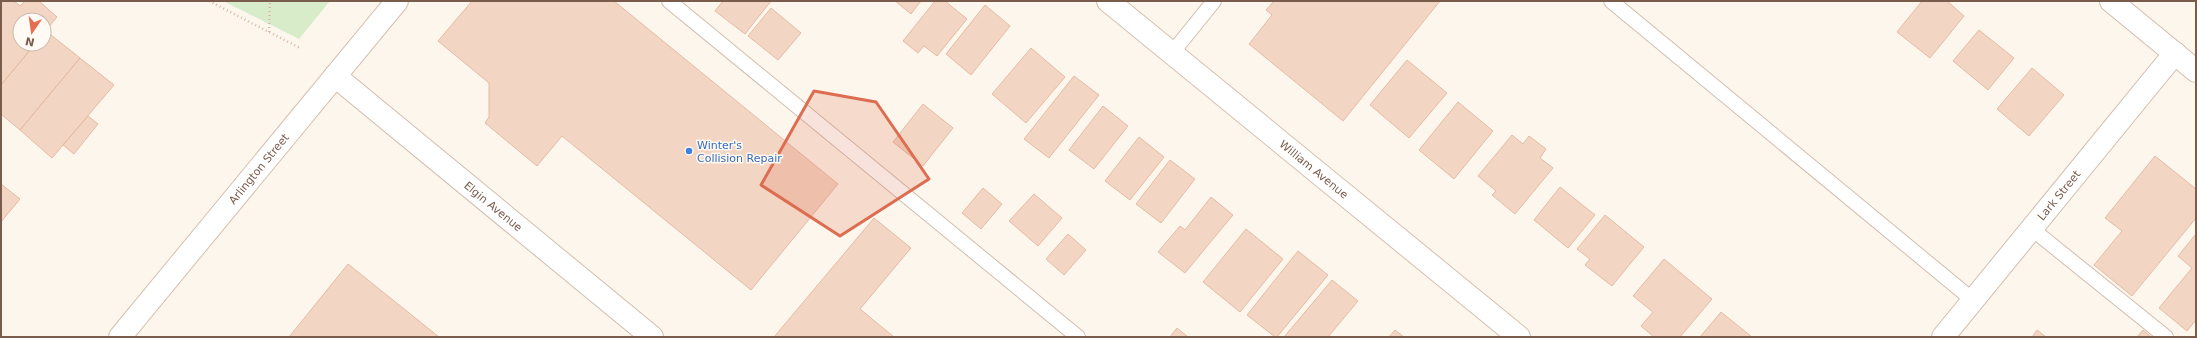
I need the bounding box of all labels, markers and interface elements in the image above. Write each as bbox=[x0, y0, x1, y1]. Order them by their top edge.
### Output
north arrow bbox=[12, 12, 52, 52]
text: N bbox=[24, 34, 36, 49]
street label: Arlington Street bbox=[226, 131, 292, 207]
street label: William Avenue bbox=[1277, 137, 1351, 201]
place label: Winter's Collision Repair bbox=[697, 139, 782, 165]
marker: Winter's Collision Repair bbox=[684, 146, 694, 156]
street label: Lark Street bbox=[2035, 167, 2083, 223]
street label: Elgin Avenue bbox=[462, 179, 525, 234]

